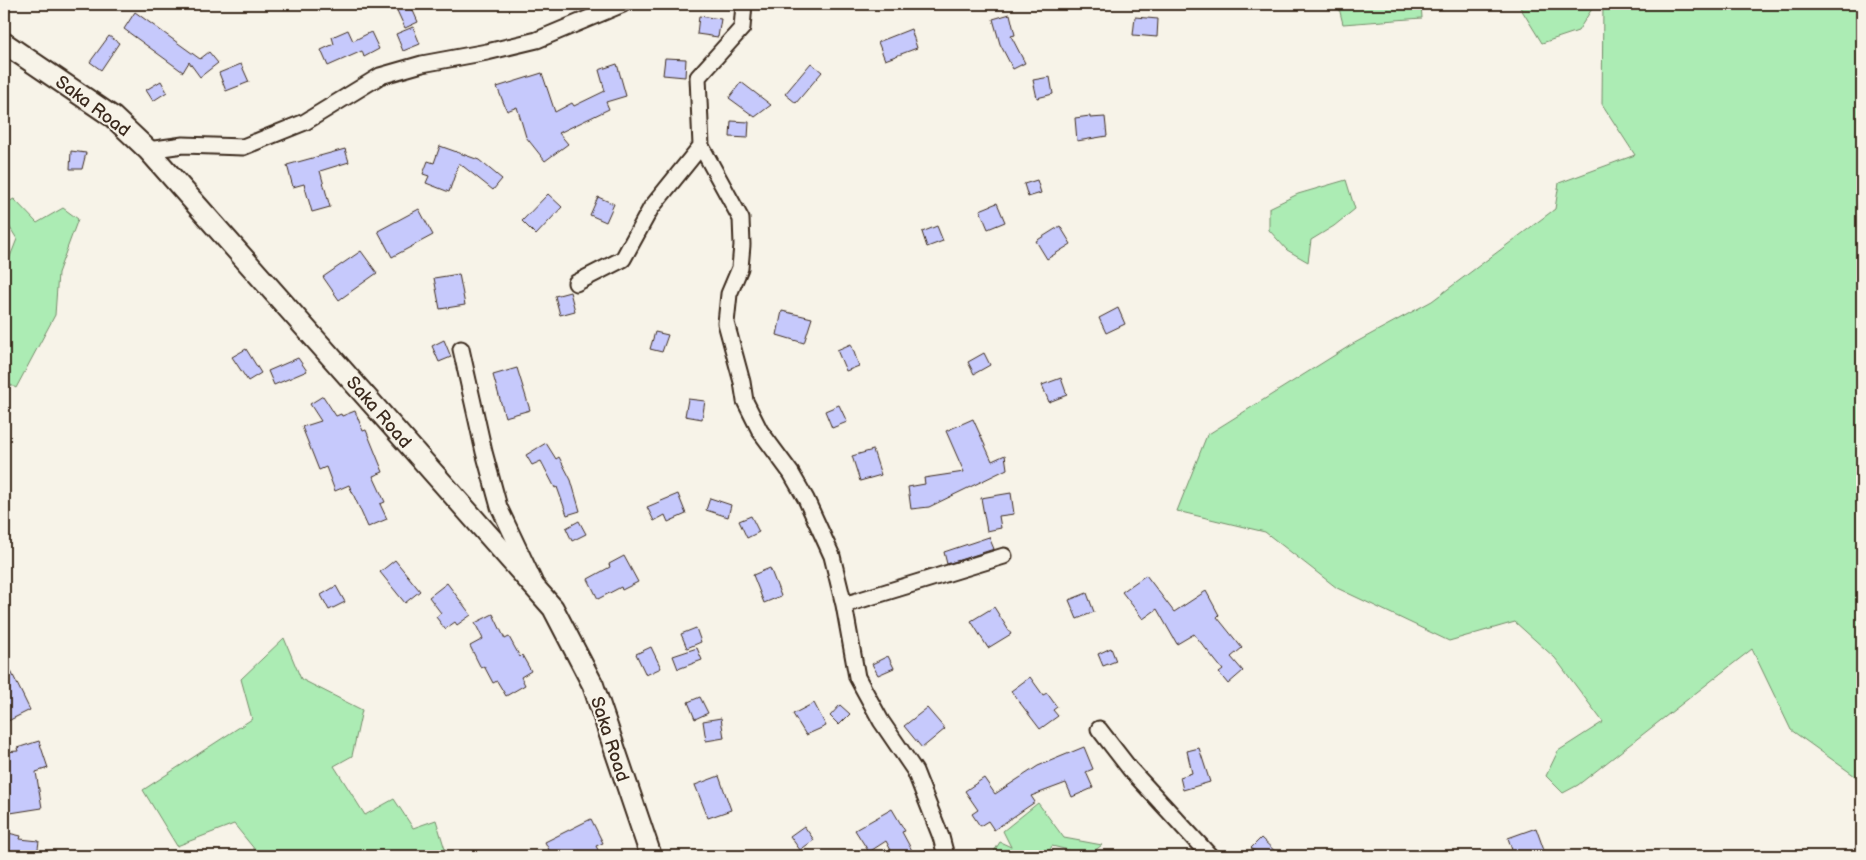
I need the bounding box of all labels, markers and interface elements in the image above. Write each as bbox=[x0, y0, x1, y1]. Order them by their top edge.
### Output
street label: Saka Road bbox=[51, 71, 134, 141]
street label: Saka Road bbox=[342, 372, 415, 452]
street label: Saka Road bbox=[586, 694, 633, 784]

